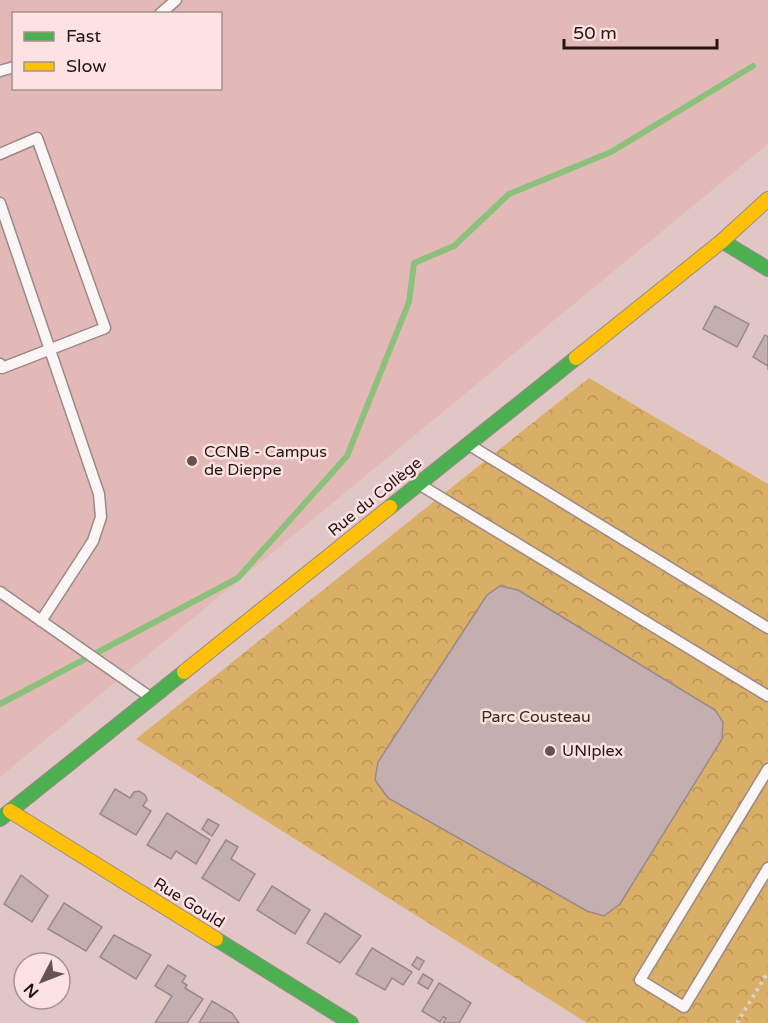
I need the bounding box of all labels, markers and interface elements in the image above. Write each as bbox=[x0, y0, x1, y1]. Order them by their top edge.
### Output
legend bbox=[12, 12, 222, 90]
scale bar bbox=[564, 12, 717, 50]
text: 50 m bbox=[573, 22, 617, 44]
text: Fast bbox=[66, 25, 101, 47]
text: Slow bbox=[66, 55, 107, 77]
place label: CCNB - Campus de Dieppe bbox=[204, 442, 327, 480]
street label: Rue du Collège bbox=[324, 453, 426, 541]
marker: CCNB - Campus de Dieppe bbox=[185, 454, 199, 468]
park label: Parc Cousteau bbox=[481, 707, 591, 727]
place label: UNIplex bbox=[562, 741, 623, 761]
marker: UNIplex bbox=[543, 744, 557, 758]
street label: Rue Gould bbox=[150, 873, 228, 933]
north arrow bbox=[12, 951, 72, 1011]
text: N bbox=[20, 979, 43, 1002]

